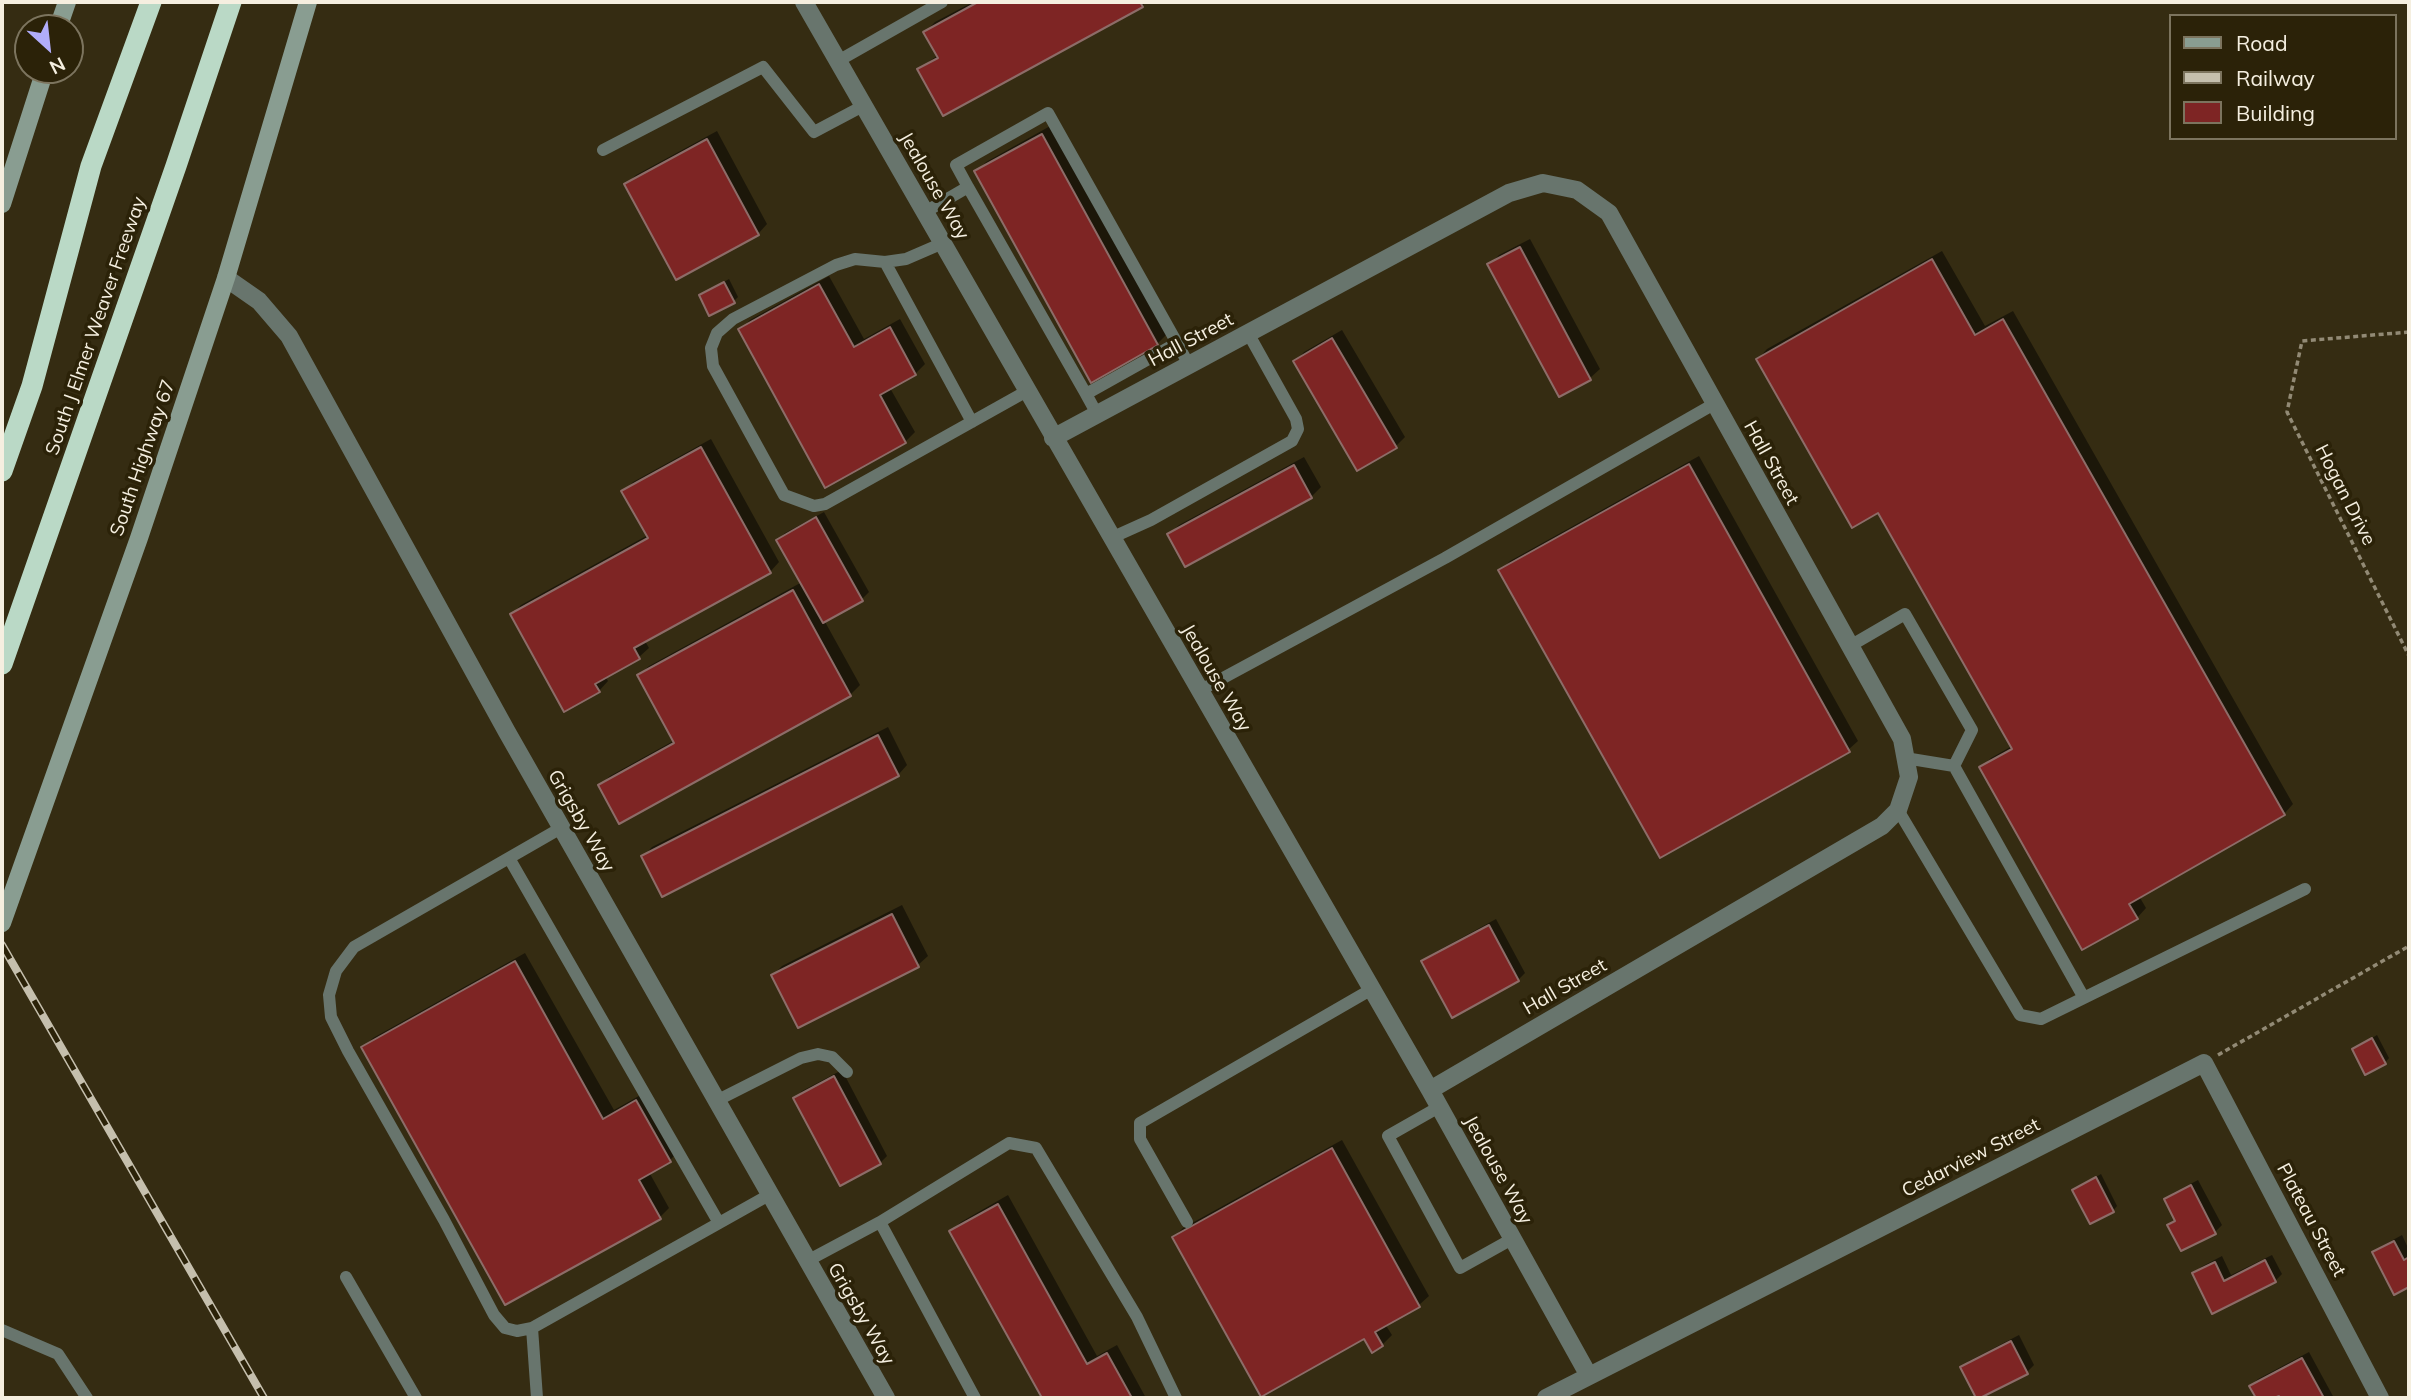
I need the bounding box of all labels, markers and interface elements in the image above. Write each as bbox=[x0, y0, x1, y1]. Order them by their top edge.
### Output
north arrow bbox=[14, 14, 84, 84]
legend bbox=[2170, 14, 2397, 140]
text: Road bbox=[2236, 30, 2287, 56]
text: N bbox=[46, 52, 69, 80]
text: Railway bbox=[2236, 65, 2315, 91]
text: Building bbox=[2236, 100, 2315, 126]
street label: Jealouse Way bbox=[894, 128, 974, 244]
street label: South J Elmer Weaver Freeway bbox=[41, 194, 151, 458]
street label: Hall Street bbox=[1145, 308, 1237, 372]
street label: South Highway 67 bbox=[106, 377, 180, 539]
street label: Hall Street bbox=[1739, 417, 1803, 509]
street label: Hogan Drive bbox=[2310, 441, 2380, 549]
street label: Jealouse Way bbox=[1176, 620, 1256, 736]
street label: Grigsby Way bbox=[543, 766, 619, 876]
street label: Hall Street bbox=[1519, 954, 1611, 1020]
street label: Jealouse Way bbox=[1459, 1112, 1537, 1228]
street label: Cedarview Street bbox=[1898, 1113, 2044, 1203]
street label: Plateau Street bbox=[2272, 1159, 2350, 1281]
street label: Grigsby Way bbox=[823, 1259, 899, 1369]

